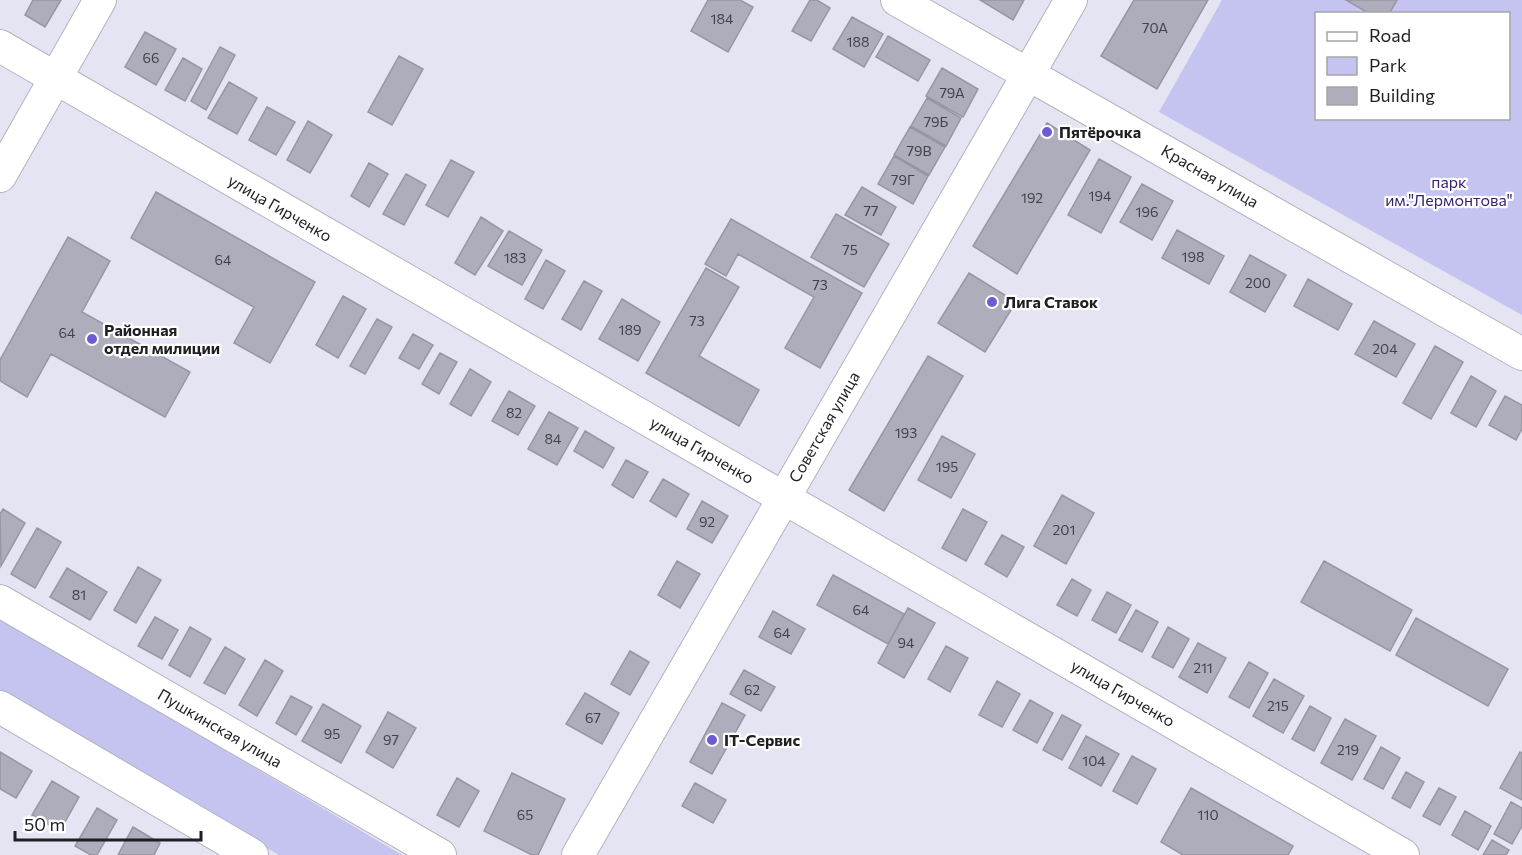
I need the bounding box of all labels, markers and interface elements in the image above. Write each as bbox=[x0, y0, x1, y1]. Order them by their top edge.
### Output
house number: 184 bbox=[711, 10, 734, 27]
legend bbox=[1315, 12, 1510, 120]
house number: 70А bbox=[1142, 19, 1168, 36]
text: Road bbox=[1369, 24, 1411, 46]
house number: 188 bbox=[847, 33, 869, 50]
house number: 66 bbox=[143, 49, 160, 66]
text: Park bbox=[1369, 54, 1407, 76]
house number: 79А bbox=[939, 84, 965, 101]
text: Building bbox=[1369, 84, 1435, 106]
house number: 79Б bbox=[924, 113, 949, 130]
place label: Пятёрочка bbox=[1059, 122, 1141, 141]
marker: Пятёрочка bbox=[1040, 125, 1054, 139]
street label: Красная улица bbox=[1158, 140, 1262, 211]
house number: 79В bbox=[907, 142, 931, 159]
street label: улица Гирченко bbox=[225, 170, 336, 245]
house number: 79Г bbox=[891, 171, 915, 188]
park label: парк им."Лермонтова" bbox=[1385, 172, 1513, 209]
house number: 194 bbox=[1089, 187, 1112, 204]
house number: 192 bbox=[1021, 189, 1043, 206]
house number: 77 bbox=[864, 202, 878, 219]
house number: 196 bbox=[1136, 203, 1158, 220]
house number: 75 bbox=[842, 241, 858, 258]
house number: 198 bbox=[1182, 248, 1204, 265]
house number: 183 bbox=[504, 249, 526, 266]
house number: 64 bbox=[215, 251, 232, 268]
house number: 200 bbox=[1245, 274, 1271, 291]
house number: 73 bbox=[812, 276, 828, 293]
place label: Лига Ставок bbox=[1004, 292, 1098, 311]
marker: Лига Ставок bbox=[985, 295, 999, 309]
house number: 73 bbox=[689, 312, 705, 329]
place label: Районная отдел милиции bbox=[104, 320, 220, 357]
house number: 189 bbox=[619, 321, 641, 338]
house number: 64 bbox=[59, 324, 76, 341]
marker: Районная отдел милиции bbox=[85, 332, 99, 346]
house number: 204 bbox=[1372, 340, 1398, 357]
street label: Советская улица bbox=[784, 368, 863, 486]
house number: 82 bbox=[506, 404, 522, 421]
street label: улица Гирченко bbox=[647, 412, 758, 487]
house number: 193 bbox=[895, 424, 917, 441]
house number: 84 bbox=[545, 430, 562, 447]
house number: 195 bbox=[936, 458, 958, 475]
house number: 92 bbox=[699, 513, 715, 530]
house number: 201 bbox=[1053, 521, 1075, 538]
house number: 81 bbox=[72, 586, 86, 603]
house number: 64 bbox=[853, 601, 870, 618]
house number: 64 bbox=[774, 624, 791, 641]
house number: 94 bbox=[898, 634, 915, 651]
street label: улица Гирченко bbox=[1068, 655, 1179, 730]
house number: 211 bbox=[1193, 659, 1213, 676]
house number: 62 bbox=[744, 681, 760, 698]
street label: Пушкинская улица bbox=[155, 684, 286, 771]
house number: 215 bbox=[1267, 697, 1289, 714]
house number: 67 bbox=[585, 709, 601, 726]
house number: 95 bbox=[324, 725, 340, 742]
place label: IT-Сервис bbox=[724, 730, 800, 749]
house number: 97 bbox=[383, 731, 399, 748]
marker: IT-Сервис bbox=[705, 733, 719, 747]
house number: 219 bbox=[1337, 741, 1359, 758]
house number: 104 bbox=[1082, 752, 1106, 769]
scale bar bbox=[15, 804, 201, 842]
house number: 65 bbox=[517, 806, 533, 823]
house number: 110 bbox=[1197, 806, 1219, 823]
text: 50 m bbox=[24, 813, 65, 835]

